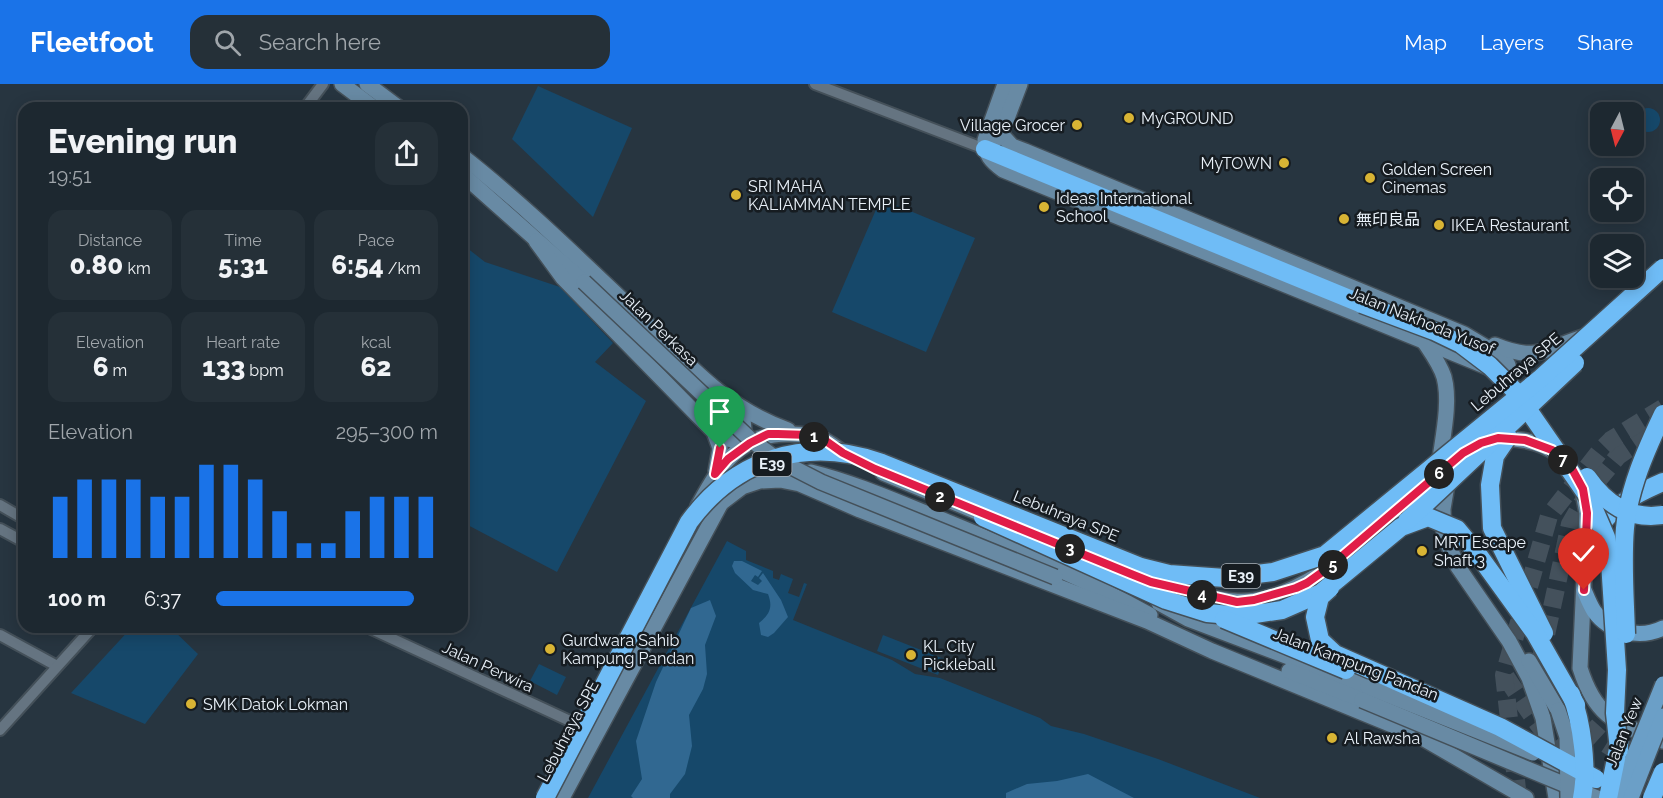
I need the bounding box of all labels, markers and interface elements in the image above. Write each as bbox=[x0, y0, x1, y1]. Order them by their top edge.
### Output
search box bbox=[190, 15, 610, 69]
text: Fleetfoot bbox=[30, 26, 154, 59]
icon: search bbox=[211, 26, 244, 59]
text: Search here bbox=[259, 29, 381, 55]
text: Map bbox=[1404, 30, 1447, 55]
text: Layers bbox=[1480, 30, 1544, 55]
text: Share bbox=[1577, 30, 1633, 55]
north arrow bbox=[1590, 102, 1644, 156]
map controls bbox=[1590, 102, 1644, 288]
place label: MyGROUND bbox=[1141, 109, 1234, 128]
marker: MyGROUND bbox=[1122, 111, 1136, 125]
place label: Village Grocer bbox=[960, 116, 1065, 135]
marker: Village Grocer bbox=[1070, 118, 1084, 132]
text: Evening run bbox=[48, 122, 238, 161]
button: share bbox=[375, 122, 438, 185]
place label: MyTOWN bbox=[1201, 154, 1272, 173]
marker: MyTOWN bbox=[1277, 156, 1291, 170]
place label: Golden Screen Cinemas bbox=[1382, 160, 1492, 197]
text: 19:51 bbox=[48, 164, 92, 188]
button: locate bbox=[1590, 168, 1644, 222]
marker: Golden Screen Cinemas bbox=[1363, 171, 1377, 185]
place label: SRI MAHA KALIAMMAN TEMPLE bbox=[748, 177, 911, 214]
marker: SRI MAHA KALIAMMAN TEMPLE bbox=[729, 188, 743, 202]
place label: Ideas International School bbox=[1056, 189, 1193, 226]
marker: Ideas International School bbox=[1037, 200, 1051, 214]
place label: 無印良品 bbox=[1356, 210, 1420, 229]
marker: 無印良品 bbox=[1337, 212, 1351, 226]
place label: IKEA Restaurant bbox=[1451, 216, 1570, 235]
marker: IKEA Restaurant bbox=[1432, 218, 1446, 232]
text: Distance bbox=[78, 231, 142, 250]
text: Time bbox=[224, 231, 262, 250]
text: Pace bbox=[358, 231, 394, 250]
button: layers bbox=[1590, 234, 1644, 288]
text: 0.80 bbox=[69, 250, 123, 280]
text: 5:31 bbox=[218, 250, 268, 280]
text: 6:54 bbox=[331, 250, 384, 280]
text: km bbox=[123, 259, 151, 278]
text: /km bbox=[384, 259, 421, 278]
street label: Jalan Nakhoda Yusof bbox=[1347, 283, 1498, 359]
street label: Jalan Perkasa bbox=[616, 286, 702, 370]
street label: Lebuhraya SPE bbox=[1467, 329, 1565, 415]
text: Elevation bbox=[76, 333, 144, 352]
text: Heart rate bbox=[206, 333, 280, 352]
text: kcal bbox=[361, 333, 391, 352]
text: 6 bbox=[93, 352, 109, 382]
text: 133 bbox=[202, 352, 245, 382]
text: 62 bbox=[361, 352, 391, 382]
text: m bbox=[109, 361, 127, 380]
text: bpm bbox=[245, 361, 284, 380]
pin bbox=[694, 386, 745, 448]
icon: arrive bbox=[703, 395, 736, 428]
text: Elevation bbox=[48, 420, 133, 444]
text: 295–300 m bbox=[336, 420, 438, 444]
pin: 1 bbox=[799, 422, 829, 452]
text: 1 bbox=[810, 427, 818, 446]
pin: 7 bbox=[1548, 445, 1578, 475]
text: 7 bbox=[1559, 450, 1567, 469]
road number: E39 bbox=[752, 452, 792, 476]
pin: 6 bbox=[1424, 459, 1454, 489]
text: 6 bbox=[1434, 464, 1444, 483]
pin: 2 bbox=[925, 482, 955, 512]
street label: Lebuhraya SPE bbox=[1011, 486, 1122, 546]
text: 2 bbox=[935, 487, 945, 506]
pin bbox=[1558, 528, 1609, 590]
place label: MRT Escape Shaft 3 bbox=[1434, 533, 1526, 570]
pin: 3 bbox=[1055, 534, 1085, 564]
icon: check bbox=[1567, 537, 1600, 570]
text: 3 bbox=[1066, 539, 1074, 558]
marker: MRT Escape Shaft 3 bbox=[1415, 544, 1429, 558]
pin: 5 bbox=[1318, 550, 1348, 580]
text: 5 bbox=[1329, 555, 1337, 574]
road number: E39 bbox=[1222, 564, 1260, 588]
pin: 4 bbox=[1187, 580, 1217, 610]
text: 4 bbox=[1197, 585, 1207, 604]
text: 100 m bbox=[48, 587, 106, 611]
text: 6:37 bbox=[144, 587, 181, 611]
street label: Jalan Kampung Pandan bbox=[1271, 624, 1441, 704]
place label: Gurdwara Sahib Kampung Pandan bbox=[562, 631, 694, 668]
place label: KL City Pickleball bbox=[923, 637, 995, 674]
street label: Jalan Perwira bbox=[439, 638, 537, 696]
marker: Gurdwara Sahib Kampung Pandan bbox=[543, 642, 557, 656]
marker: KL City Pickleball bbox=[904, 648, 918, 662]
street label: Lebuhraya SPE bbox=[533, 677, 603, 785]
street label: Jalan Yew bbox=[1601, 694, 1647, 770]
place label: SMK Datok Lokman bbox=[203, 695, 348, 714]
marker: SMK Datok Lokman bbox=[184, 697, 198, 711]
place label: Al Rawsha bbox=[1344, 729, 1420, 748]
marker: Al Rawsha bbox=[1325, 731, 1339, 745]

